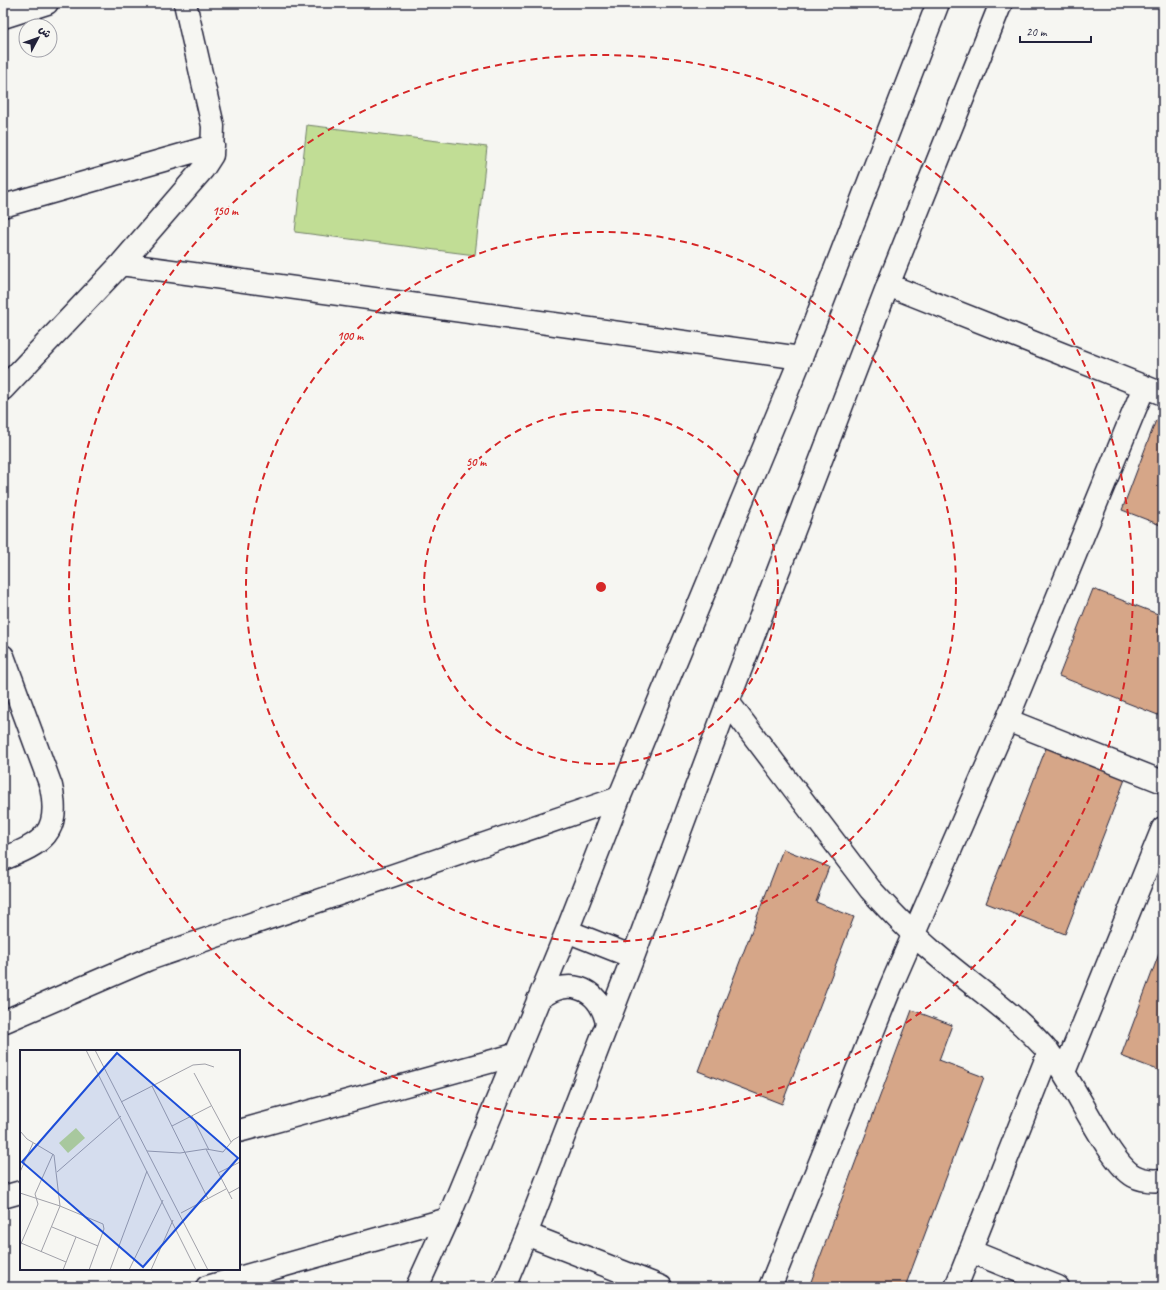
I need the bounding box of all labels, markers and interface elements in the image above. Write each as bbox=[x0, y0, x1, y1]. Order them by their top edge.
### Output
north arrow bbox=[18, 18, 58, 58]
scale bar bbox=[1020, 18, 1091, 44]
text: ش bbox=[36, 22, 55, 41]
text: 20 m bbox=[1026, 24, 1048, 40]
text: 150 m bbox=[212, 203, 239, 219]
text: 100 m bbox=[337, 328, 364, 344]
text: 50 m bbox=[466, 454, 487, 470]
centre of rings bbox=[594, 580, 608, 594]
inset map bbox=[20, 1050, 240, 1270]

